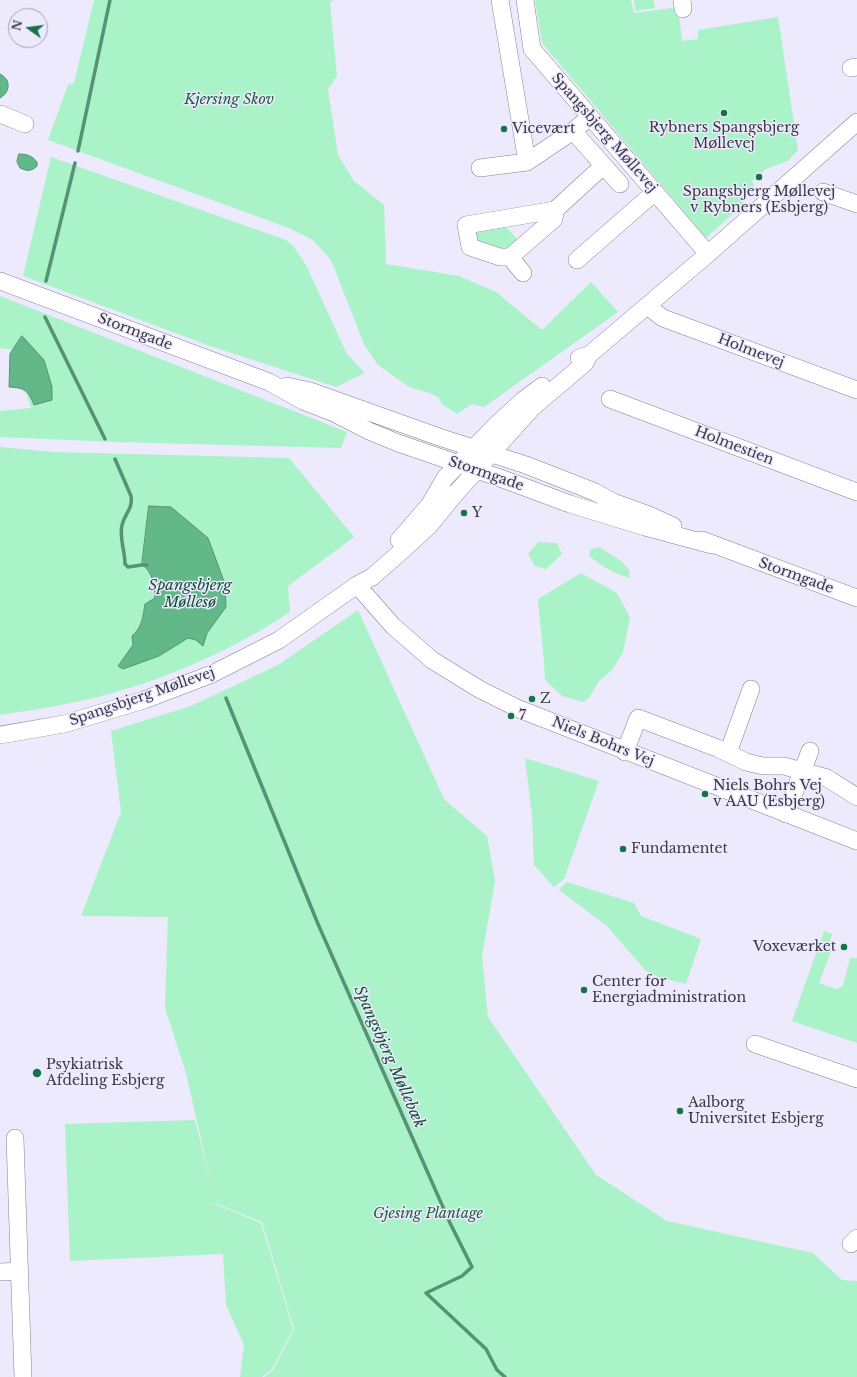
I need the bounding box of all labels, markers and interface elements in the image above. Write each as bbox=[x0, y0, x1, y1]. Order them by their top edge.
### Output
north arrow bbox=[8, 8, 48, 48]
text: N bbox=[9, 19, 25, 32]
street label: Spangsbjerg Møllevej bbox=[548, 70, 660, 196]
park label: Kjersing Skov bbox=[184, 92, 274, 108]
marker: Rybners Spangsbjerg Møllevej bbox=[719, 108, 729, 118]
place label: Rybners Spangsbjerg Møllevej bbox=[649, 120, 799, 152]
place label: Vicevært bbox=[512, 121, 575, 137]
marker: Vicevært bbox=[499, 124, 509, 134]
marker: Spangsbjerg Møllevej v Rybners (Esbjerg) bbox=[754, 172, 764, 182]
place label: Spangsbjerg Møllevej v Rybners (Esbjerg) bbox=[683, 184, 835, 216]
street label: Stormgade bbox=[95, 310, 175, 354]
street label: Holmevej bbox=[715, 331, 787, 371]
street label: Holmestien bbox=[692, 423, 776, 469]
street label: Stormgade bbox=[446, 453, 526, 495]
place label: Y bbox=[472, 505, 482, 521]
marker: Y bbox=[459, 508, 469, 518]
street label: Stormgade bbox=[756, 555, 836, 597]
water label: Spangsbjerg Møllesø bbox=[148, 577, 232, 612]
street label: Spangsbjerg Møllevej bbox=[67, 664, 217, 730]
place label: Z bbox=[540, 691, 551, 707]
marker: Z bbox=[527, 694, 537, 704]
place label: 7 bbox=[519, 708, 526, 724]
marker: 7 bbox=[506, 711, 516, 721]
street label: Niels Bohrs Vej bbox=[549, 714, 657, 770]
place label: Niels Bohrs Vej v AAU (Esbjerg) bbox=[713, 778, 825, 810]
marker: Niels Bohrs Vej v AAU (Esbjerg) bbox=[700, 789, 710, 799]
place label: Fundamentet bbox=[631, 841, 728, 857]
marker: Fundamentet bbox=[618, 844, 628, 854]
place label: Voxeværket bbox=[753, 939, 836, 955]
marker: Voxeværket bbox=[839, 942, 849, 952]
place label: Center for Energiadministration bbox=[592, 974, 746, 1006]
water label: Spangsbjerg Møllebæk bbox=[350, 983, 428, 1131]
marker: Center for Energiadministration bbox=[579, 985, 589, 995]
place label: Psykiatrisk Afdeling Esbjerg bbox=[46, 1057, 164, 1090]
marker: Psykiatrisk Afdeling Esbjerg bbox=[31, 1067, 43, 1079]
place label: Aalborg Universitet Esbjerg bbox=[688, 1095, 824, 1128]
marker: Aalborg Universitet Esbjerg bbox=[675, 1106, 685, 1116]
park label: Gjesing Plantage bbox=[373, 1206, 483, 1222]

